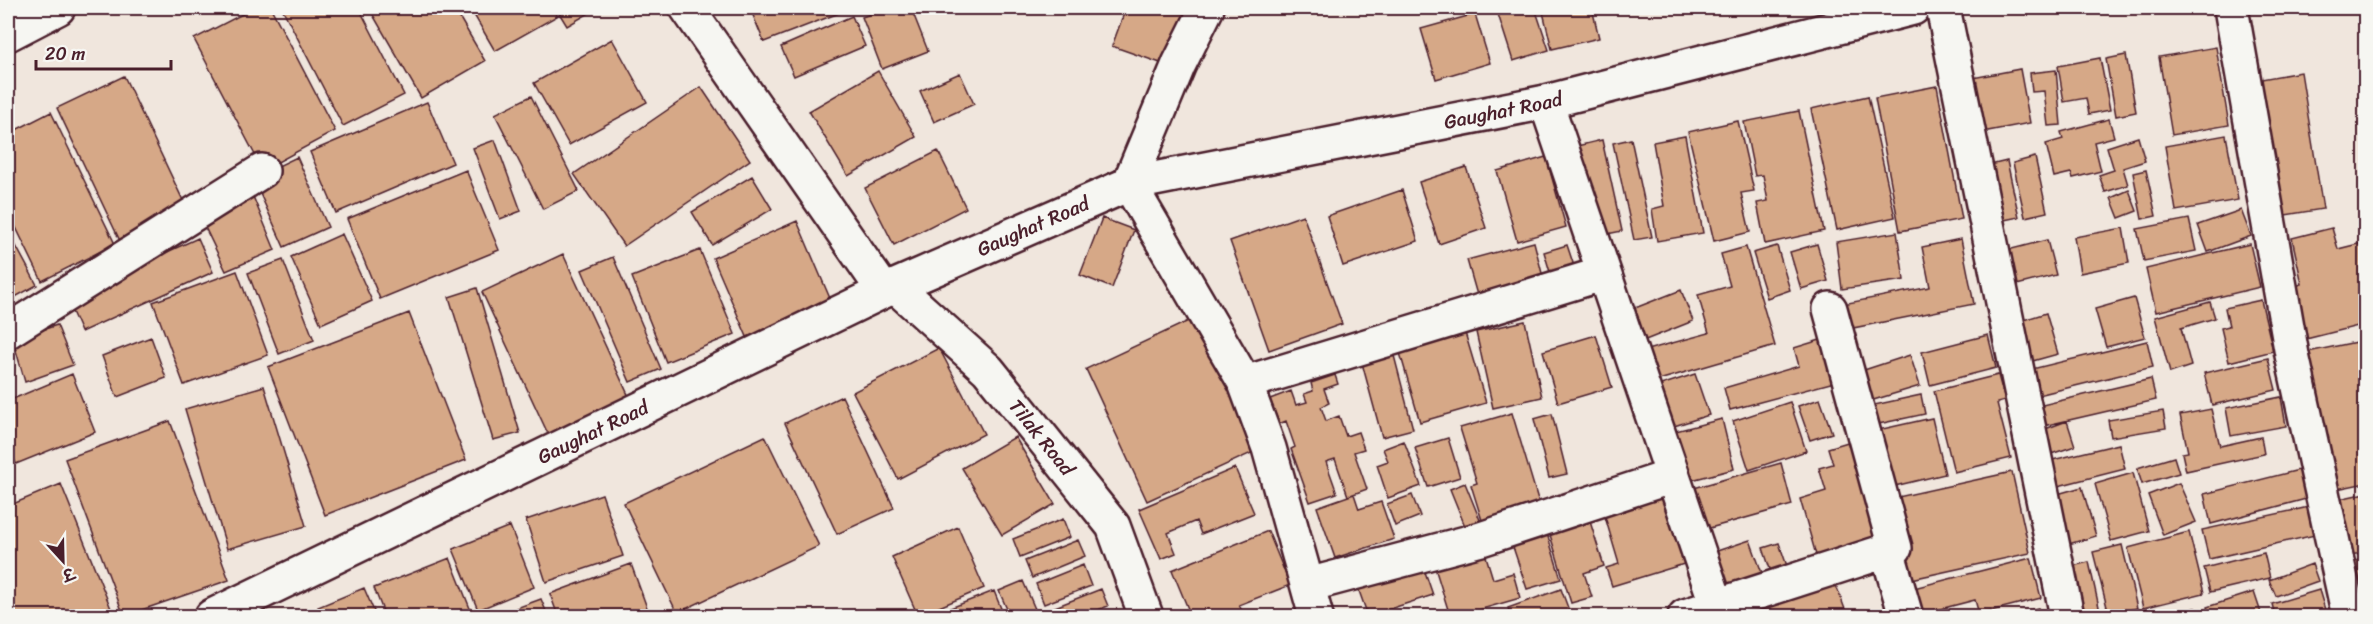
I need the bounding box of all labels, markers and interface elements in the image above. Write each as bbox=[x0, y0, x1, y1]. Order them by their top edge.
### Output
scale bar bbox=[36, 33, 171, 71]
text: 20 m bbox=[45, 38, 85, 70]
street label: Gaughat Road bbox=[1441, 81, 1567, 139]
street label: Gaughat Road bbox=[971, 185, 1096, 266]
street label: Gaughat Road bbox=[531, 389, 656, 474]
street label: Tilak Road bbox=[1000, 391, 1085, 485]
north arrow bbox=[33, 531, 93, 591]
text: उ bbox=[57, 558, 81, 590]

